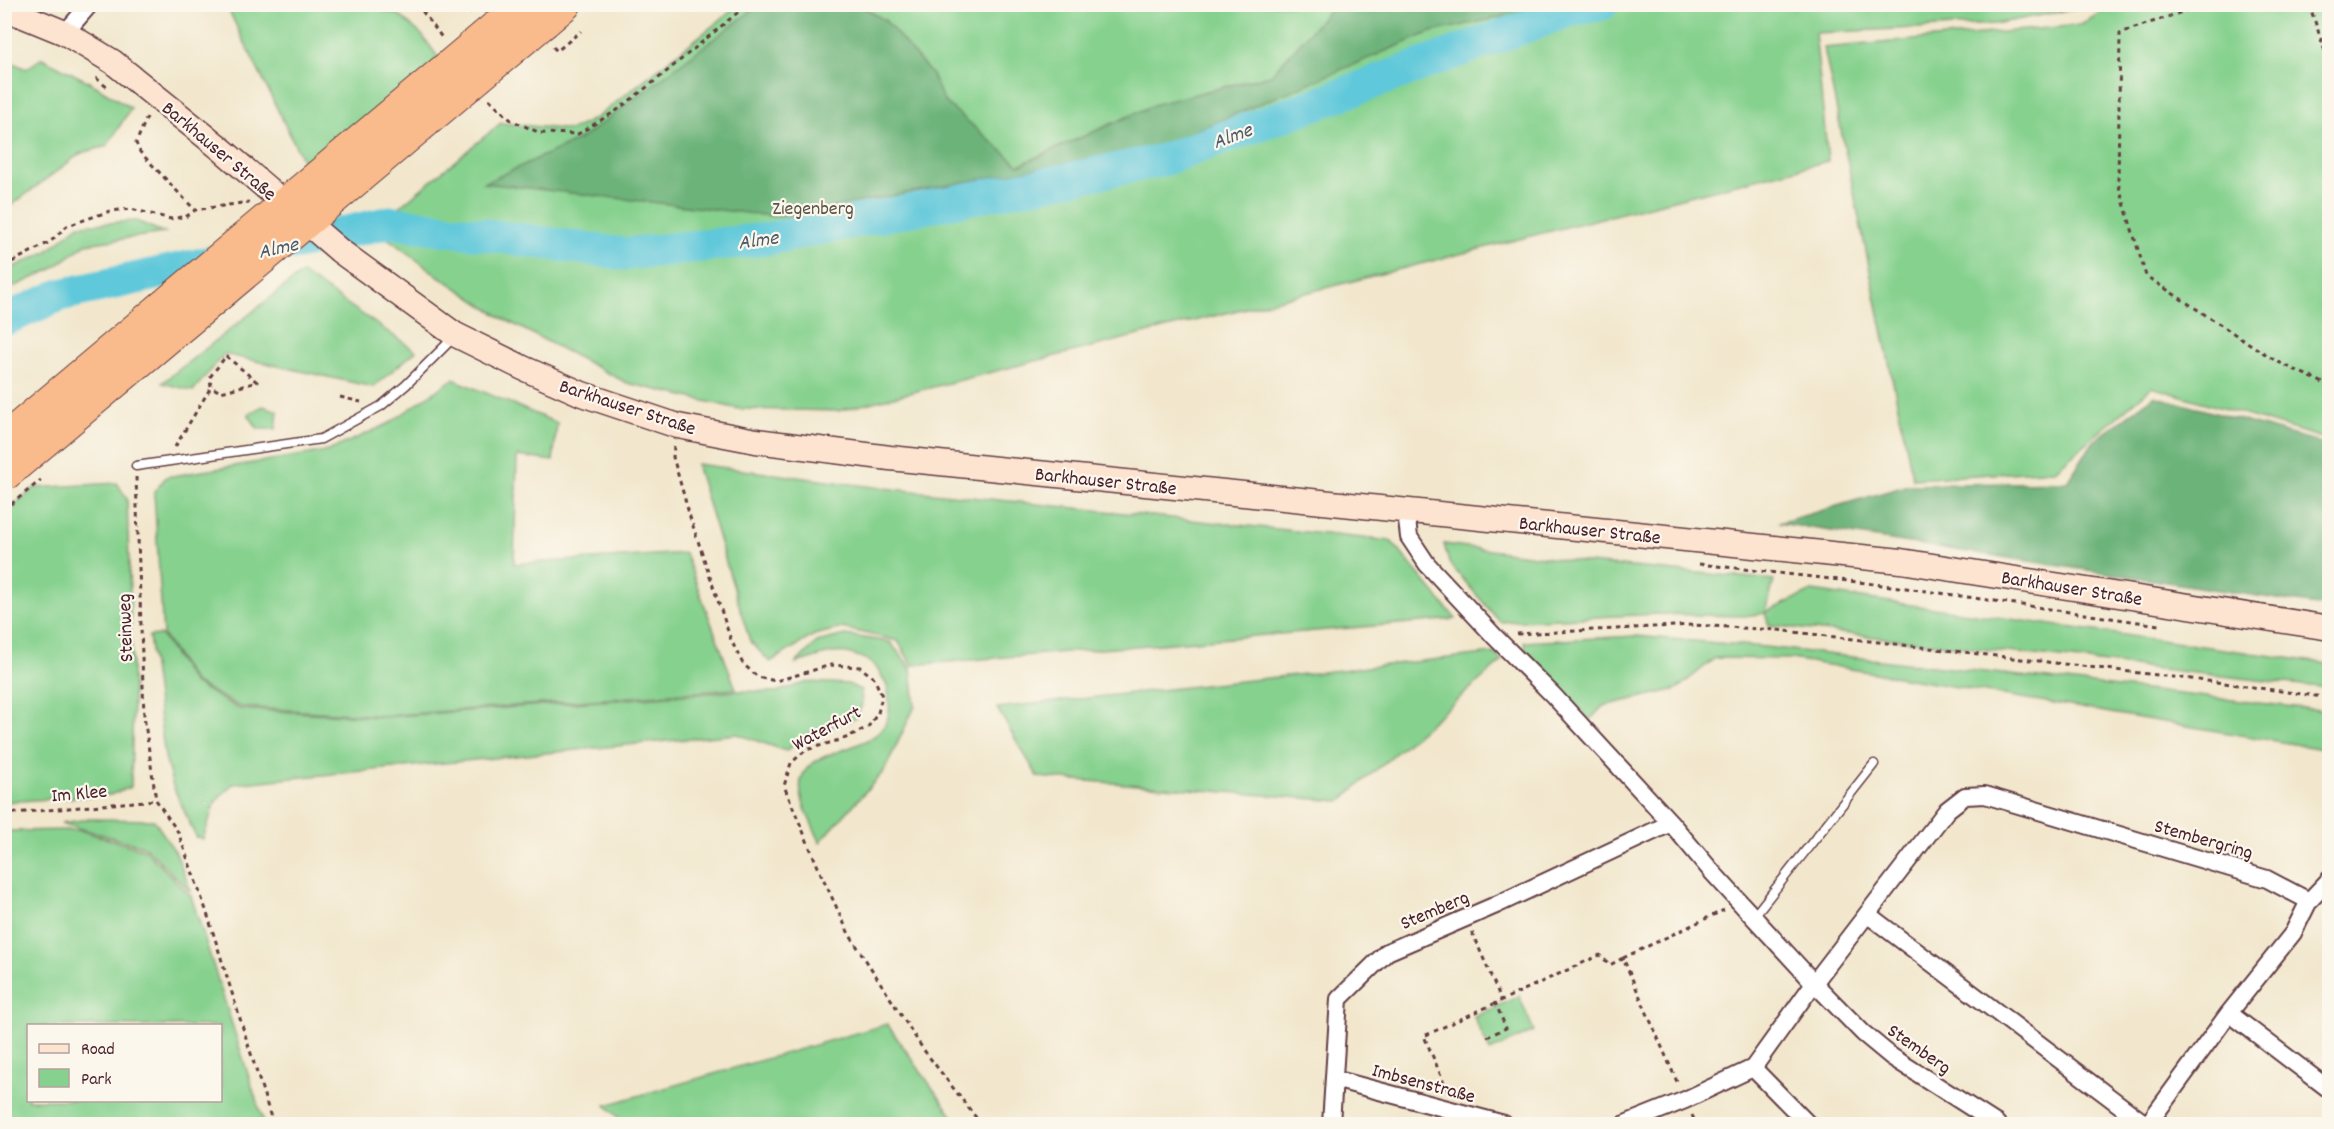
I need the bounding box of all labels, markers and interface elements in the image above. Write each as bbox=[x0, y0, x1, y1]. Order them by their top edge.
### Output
street label: Barkhauser Straße bbox=[155, 96, 282, 209]
water label: Alme bbox=[1209, 116, 1259, 159]
park label: Ziegenberg bbox=[772, 196, 854, 224]
water label: Alme bbox=[736, 224, 782, 260]
water label: Alme bbox=[256, 231, 303, 269]
street label: Barkhauser Straße bbox=[555, 374, 699, 444]
street label: Barkhauser Straße bbox=[1034, 462, 1178, 504]
street label: Barkhauser Straße bbox=[1518, 511, 1662, 553]
street label: Barkhauser Straße bbox=[1999, 565, 2144, 615]
street label: Steinweg bbox=[112, 593, 142, 663]
street label: Waterfurt bbox=[788, 700, 867, 760]
street label: Im Klee bbox=[50, 779, 109, 811]
street label: Stembergring bbox=[2151, 813, 2256, 868]
street label: Stemberg bbox=[1396, 885, 1474, 939]
street label: Stemberg bbox=[1881, 1018, 1956, 1083]
legend bbox=[27, 1024, 222, 1102]
text: Road bbox=[81, 1038, 115, 1063]
street label: Imbsenstraße bbox=[1368, 1058, 1478, 1112]
text: Park bbox=[81, 1068, 112, 1093]

